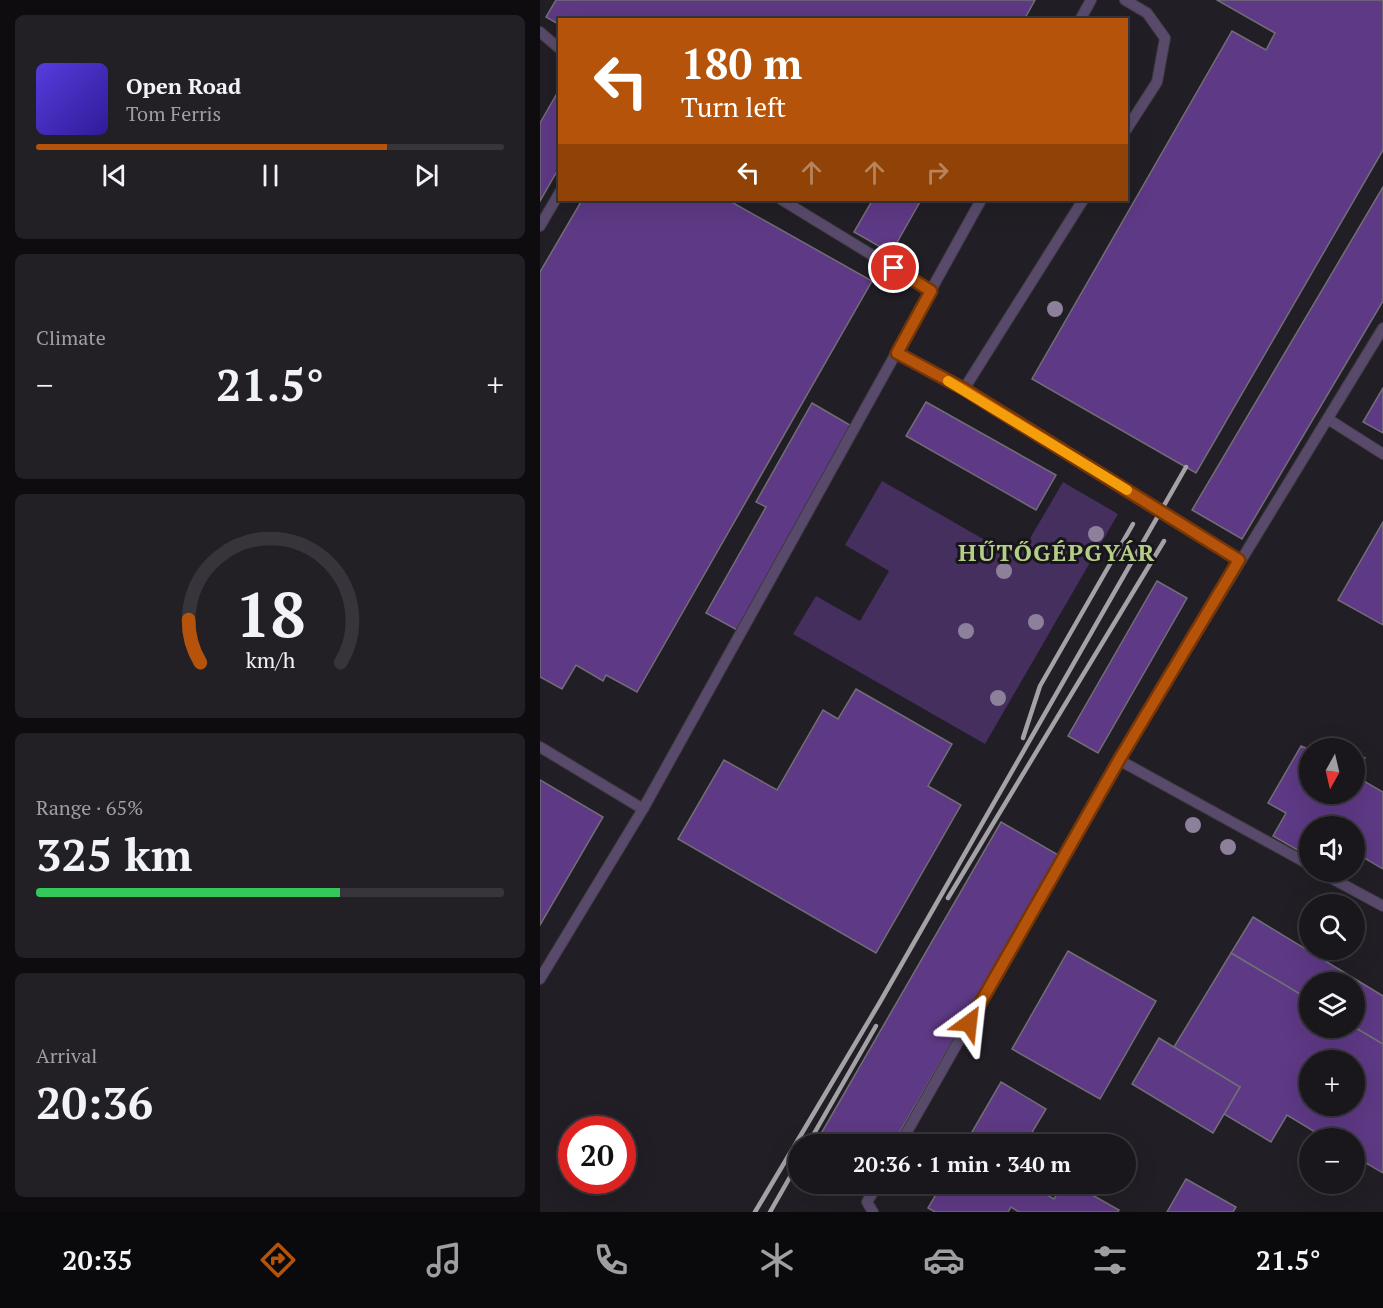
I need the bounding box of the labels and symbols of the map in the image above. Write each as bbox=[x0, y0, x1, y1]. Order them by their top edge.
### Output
pin bbox=[868, 242, 919, 293]
district label: HŰTŐGÉPGYÁR bbox=[958, 536, 1156, 568]
north arrow bbox=[1299, 738, 1365, 804]
position arrow bbox=[937, 991, 1001, 1055]
speed limit sign: 20 bbox=[558, 1116, 636, 1194]

